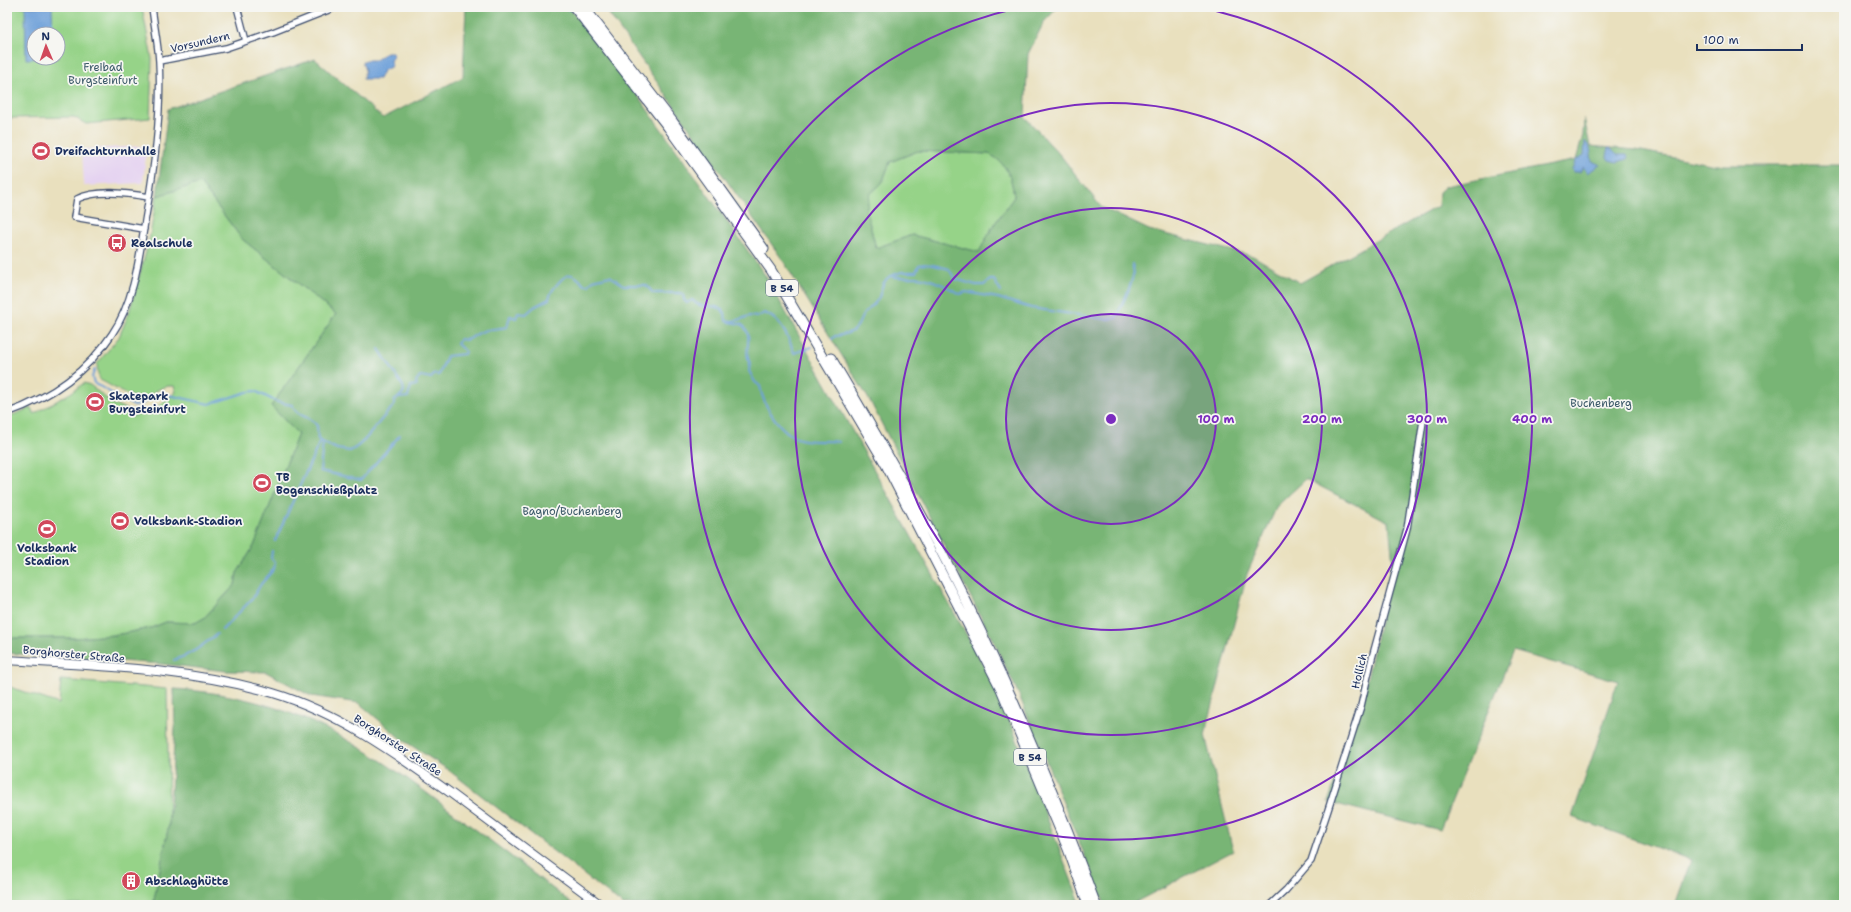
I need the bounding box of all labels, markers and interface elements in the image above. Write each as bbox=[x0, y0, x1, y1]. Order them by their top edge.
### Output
north arrow bbox=[26, 26, 66, 66]
scale bar bbox=[1697, 26, 1802, 52]
street label: Vorsundern bbox=[169, 28, 232, 57]
text: N bbox=[41, 29, 51, 44]
text: 100 m bbox=[1703, 32, 1739, 48]
park label: Freibad Burgsteinfurt bbox=[68, 60, 138, 88]
sports icon: Dreifachturnhalle bbox=[30, 140, 52, 162]
place label: Dreifachturnhalle bbox=[55, 144, 157, 159]
bus stop icon: Realschule bbox=[106, 232, 128, 254]
place label: Realschule bbox=[131, 236, 193, 251]
road number: B 54 bbox=[766, 280, 798, 296]
place label: Skatepark Burgsteinfurt bbox=[109, 389, 187, 417]
sports icon: Skatepark Burgsteinfurt bbox=[84, 391, 106, 413]
park label: Buchenberg bbox=[1570, 396, 1632, 411]
text: 100 m bbox=[1198, 411, 1235, 427]
text: 200 m bbox=[1302, 411, 1342, 427]
text: 300 m bbox=[1407, 411, 1447, 427]
text: 400 m bbox=[1512, 411, 1552, 427]
centre of rings bbox=[1104, 412, 1118, 426]
place label: TB Bogenschießplatz bbox=[276, 470, 378, 498]
sports icon: TB Bogenschießplatz bbox=[251, 472, 273, 494]
park label: Bagno/Buchenberg bbox=[522, 504, 622, 519]
sports icon: Volksbank-Stadion bbox=[109, 510, 131, 532]
place label: Volksbank-Stadion bbox=[134, 514, 243, 529]
sports icon: Volksbank Stadion bbox=[36, 518, 58, 540]
place label: Volksbank Stadion bbox=[17, 541, 77, 569]
street label: Borghorster Straße bbox=[22, 643, 126, 666]
street label: Hollich bbox=[1348, 652, 1371, 690]
street label: Borghorster Straße bbox=[351, 711, 445, 780]
road number: B 54 bbox=[1014, 749, 1046, 765]
building icon: Abschlaghütte bbox=[120, 870, 142, 892]
place label: Abschlaghütte bbox=[145, 874, 229, 889]

